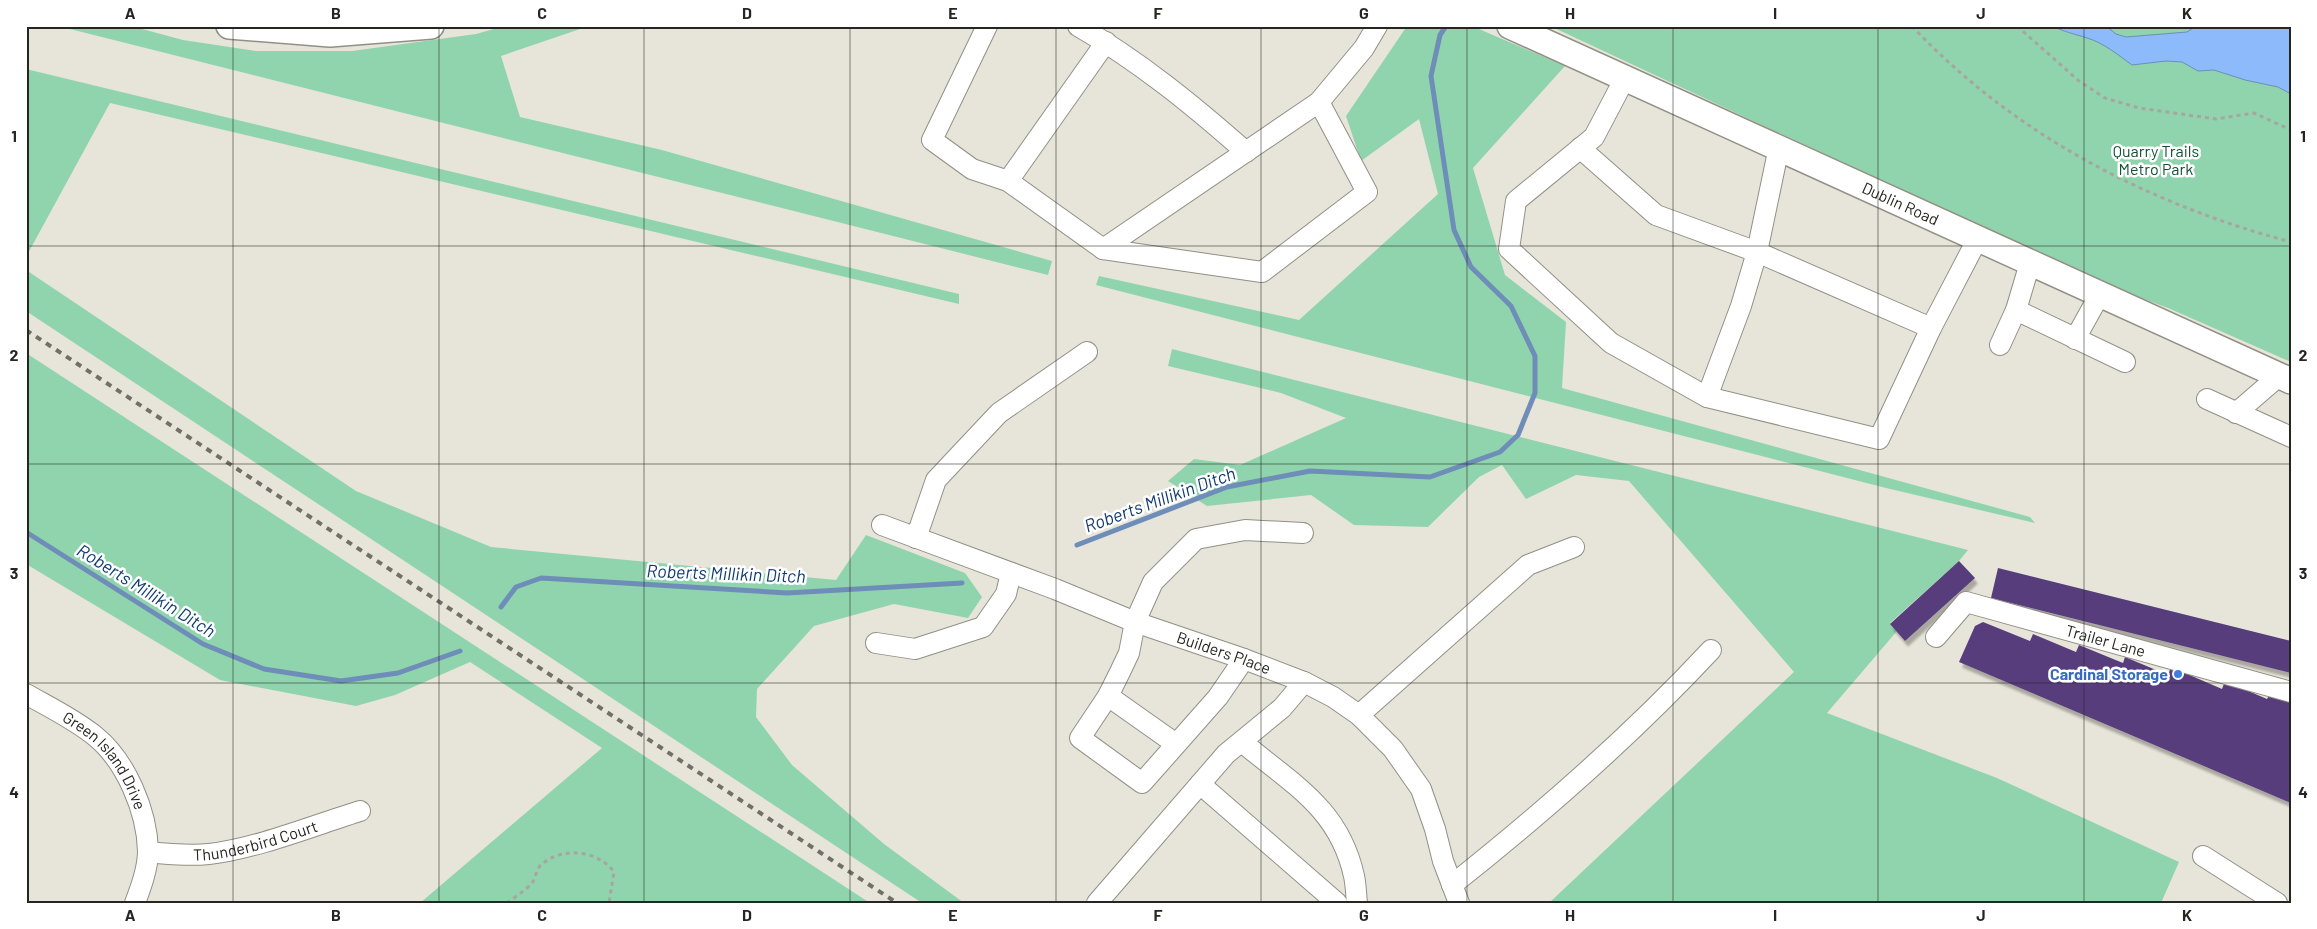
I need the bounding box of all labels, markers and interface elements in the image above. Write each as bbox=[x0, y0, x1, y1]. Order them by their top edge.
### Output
text: A bbox=[125, 3, 136, 22]
text: B bbox=[331, 3, 341, 22]
text: C bbox=[537, 3, 547, 22]
text: D bbox=[742, 3, 752, 22]
text: E bbox=[948, 3, 958, 22]
text: F bbox=[1154, 3, 1163, 22]
text: G bbox=[1359, 3, 1369, 22]
text: H bbox=[1565, 3, 1575, 22]
text: I bbox=[1773, 3, 1777, 22]
text: J bbox=[1976, 3, 1986, 22]
text: K bbox=[2182, 3, 2192, 22]
text: 1 bbox=[11, 126, 17, 145]
text: 1 bbox=[2300, 126, 2306, 145]
park label: Quarry Trails Metro Park bbox=[2113, 141, 2199, 178]
street label: Dublin Road bbox=[1859, 177, 1942, 229]
text: 2 bbox=[10, 345, 19, 364]
text: 2 bbox=[2299, 345, 2308, 364]
water label: Roberts Millikin Ditch bbox=[1081, 462, 1238, 537]
water label: Roberts Millikin Ditch bbox=[73, 539, 220, 642]
water label: Roberts Millikin Ditch bbox=[646, 559, 806, 587]
text: 3 bbox=[10, 563, 18, 582]
text: 3 bbox=[2299, 563, 2307, 582]
street label: Trailer Lane bbox=[2064, 620, 2148, 660]
street label: Builders Place bbox=[1175, 627, 1274, 677]
place label: Cardinal Storage bbox=[2050, 664, 2168, 683]
marker: Cardinal Storage bbox=[2172, 668, 2184, 680]
street label: Green Island Drive bbox=[60, 707, 150, 812]
text: 4 bbox=[9, 782, 19, 801]
text: 4 bbox=[2298, 782, 2308, 801]
street label: Thunderbird Court bbox=[193, 816, 320, 864]
text: A bbox=[125, 905, 136, 924]
text: B bbox=[331, 905, 341, 924]
text: C bbox=[537, 905, 547, 924]
text: D bbox=[742, 905, 752, 924]
text: E bbox=[948, 905, 958, 924]
text: F bbox=[1154, 905, 1163, 924]
text: G bbox=[1359, 905, 1369, 924]
text: H bbox=[1565, 905, 1575, 924]
text: I bbox=[1773, 905, 1777, 924]
text: J bbox=[1976, 905, 1986, 924]
text: K bbox=[2182, 905, 2192, 924]

